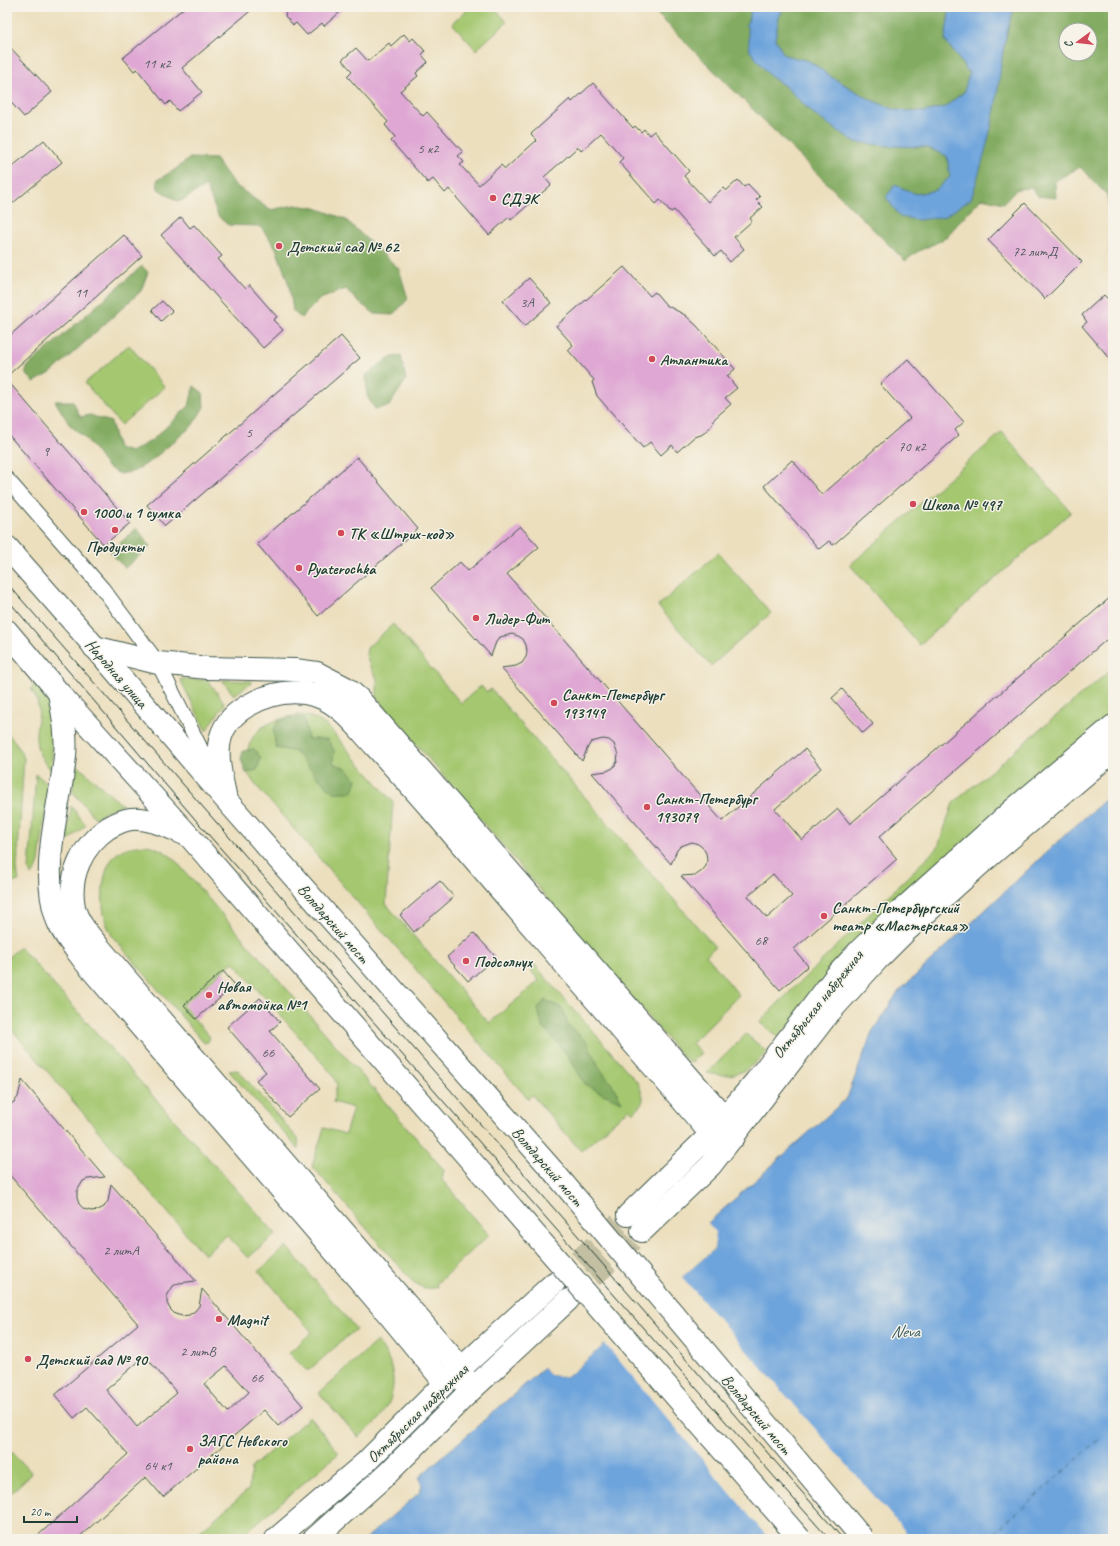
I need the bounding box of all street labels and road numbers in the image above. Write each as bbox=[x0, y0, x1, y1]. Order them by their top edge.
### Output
street label: Народная улица bbox=[81, 635, 153, 713]
street label: Володарский мост bbox=[293, 880, 374, 968]
street label: Октябрьская набережная bbox=[768, 946, 868, 1063]
street label: Володарский мост bbox=[507, 1123, 588, 1211]
street label: Октябрьская набережная bbox=[363, 1359, 473, 1467]
street label: Володарский мост bbox=[717, 1370, 796, 1460]

